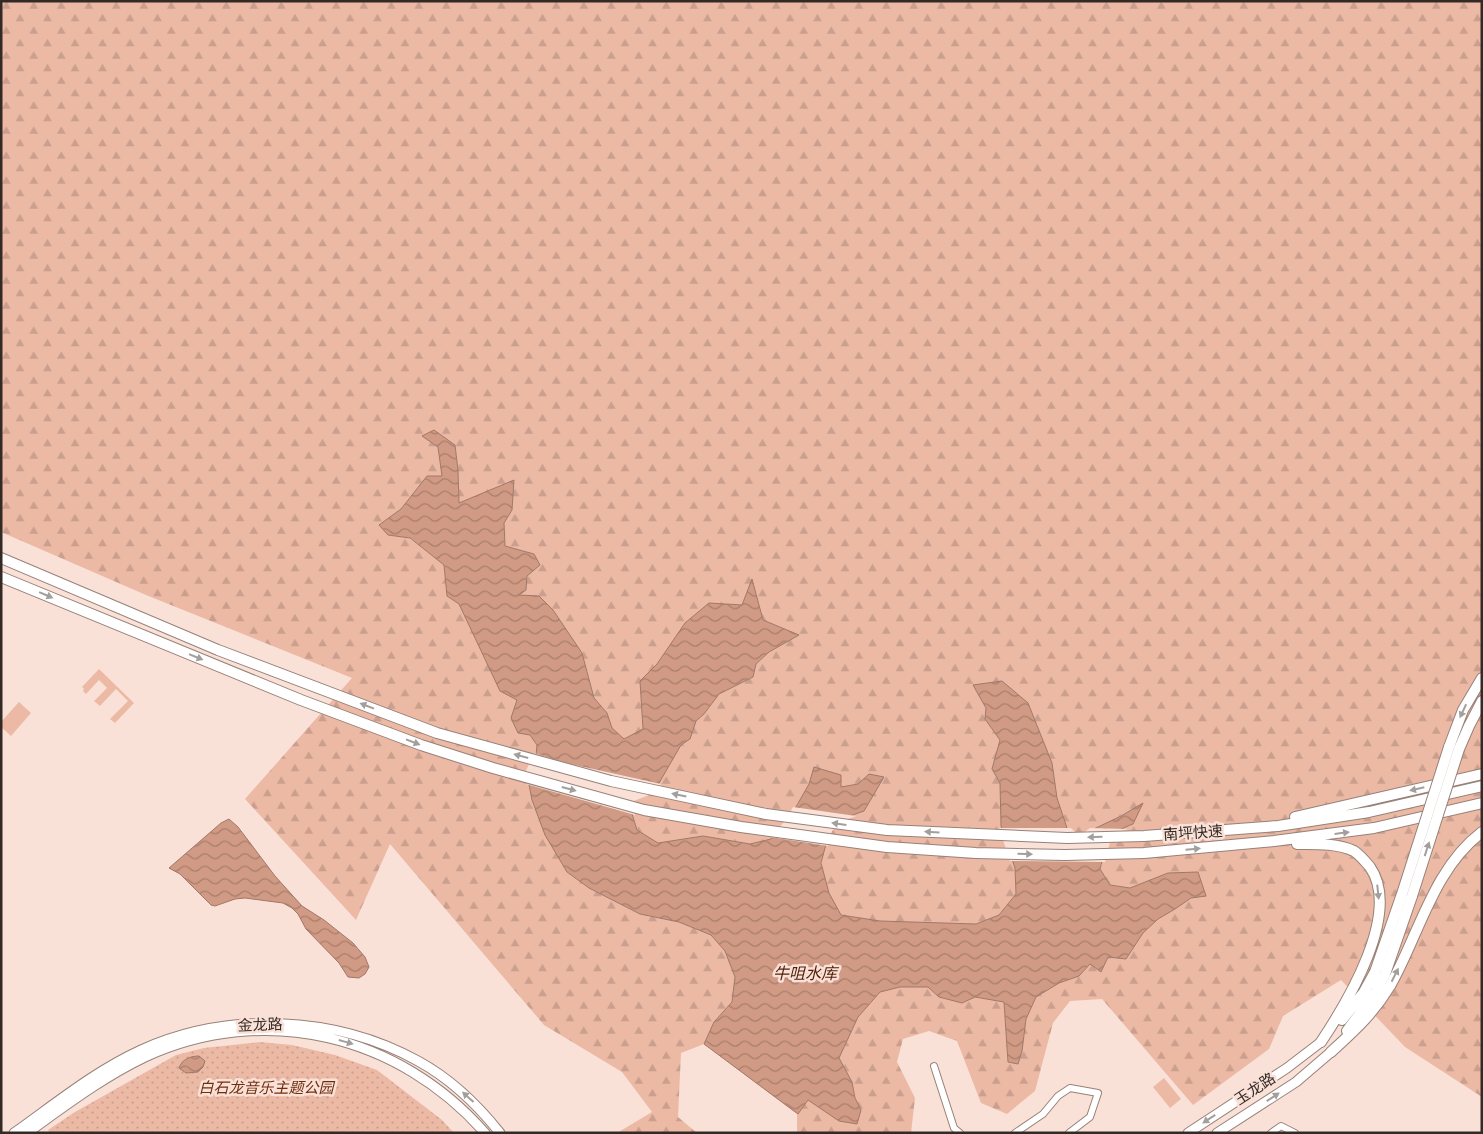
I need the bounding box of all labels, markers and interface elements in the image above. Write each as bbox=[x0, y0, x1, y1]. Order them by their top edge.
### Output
one-way arrow bbox=[39, 592, 53, 600]
one-way arrow bbox=[189, 654, 204, 662]
one-way arrow bbox=[359, 702, 374, 710]
one-way arrow bbox=[1458, 704, 1466, 718]
one-way arrow bbox=[406, 738, 421, 746]
one-way arrow bbox=[514, 752, 529, 760]
one-way arrow bbox=[561, 785, 576, 793]
one-way arrow bbox=[1410, 785, 1425, 793]
one-way arrow bbox=[670, 791, 686, 799]
one-way arrow bbox=[830, 819, 846, 827]
street label: 南坪快速 bbox=[1162, 819, 1224, 844]
one-way arrow bbox=[924, 828, 940, 836]
one-way arrow bbox=[1334, 829, 1350, 837]
one-way arrow bbox=[1087, 833, 1103, 841]
one-way arrow bbox=[1424, 842, 1431, 857]
one-way arrow bbox=[1185, 845, 1201, 853]
one-way arrow bbox=[1017, 850, 1033, 858]
one-way arrow bbox=[1374, 884, 1382, 900]
water label: 牛咀水库 bbox=[773, 960, 840, 984]
one-way arrow bbox=[1391, 968, 1399, 982]
street label: 金龙路 bbox=[237, 1012, 283, 1035]
one-way arrow bbox=[339, 1039, 354, 1047]
street label: 玉龙路 bbox=[1230, 1067, 1279, 1109]
park label: 白石龙音乐主题公园 bbox=[198, 1076, 335, 1097]
one-way arrow bbox=[462, 1091, 474, 1103]
one-way arrow bbox=[1266, 1092, 1279, 1102]
one-way arrow bbox=[1202, 1114, 1215, 1123]

